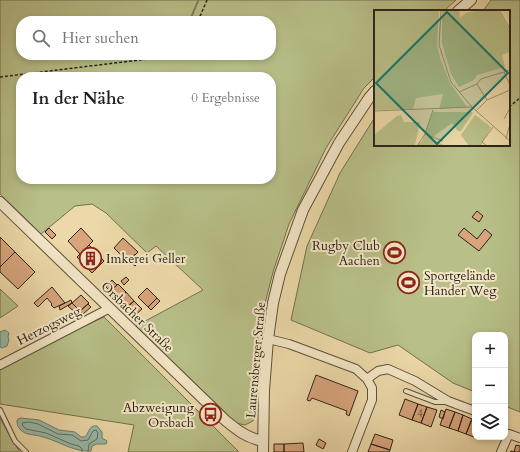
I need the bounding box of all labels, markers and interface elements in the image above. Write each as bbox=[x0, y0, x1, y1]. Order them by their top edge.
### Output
inset map bbox=[374, 10, 510, 146]
search box bbox=[16, 16, 276, 60]
icon: search bbox=[30, 27, 52, 49]
text: Hier suchen bbox=[62, 28, 139, 48]
text: In der Nähe bbox=[32, 87, 125, 110]
text: 0 Ergebnisse bbox=[191, 89, 260, 107]
place label: Rugby Club Aachen bbox=[312, 237, 381, 270]
sports icon: Rugby Club Aachen bbox=[382, 240, 408, 266]
building icon: Imkerei Geller bbox=[78, 246, 104, 272]
place label: Imkerei Geller bbox=[106, 250, 186, 268]
place label: Sportgelände Hander Weg bbox=[424, 267, 497, 300]
sports icon: Sportgelände Hander Weg bbox=[396, 270, 422, 296]
street label: Orsbacher Straße bbox=[97, 278, 177, 356]
street label: Laurensberger Straße bbox=[242, 301, 270, 419]
street label: Herzogsweg bbox=[14, 302, 85, 350]
map controls bbox=[472, 332, 508, 440]
button: + bbox=[472, 332, 508, 368]
button: − bbox=[472, 368, 508, 404]
place label: Abzweigung Orsbach bbox=[123, 399, 195, 432]
bus stop icon: Abzweigung Orsbach bbox=[197, 402, 223, 428]
button: layers bbox=[472, 404, 508, 440]
house number: 4 bbox=[417, 406, 423, 421]

